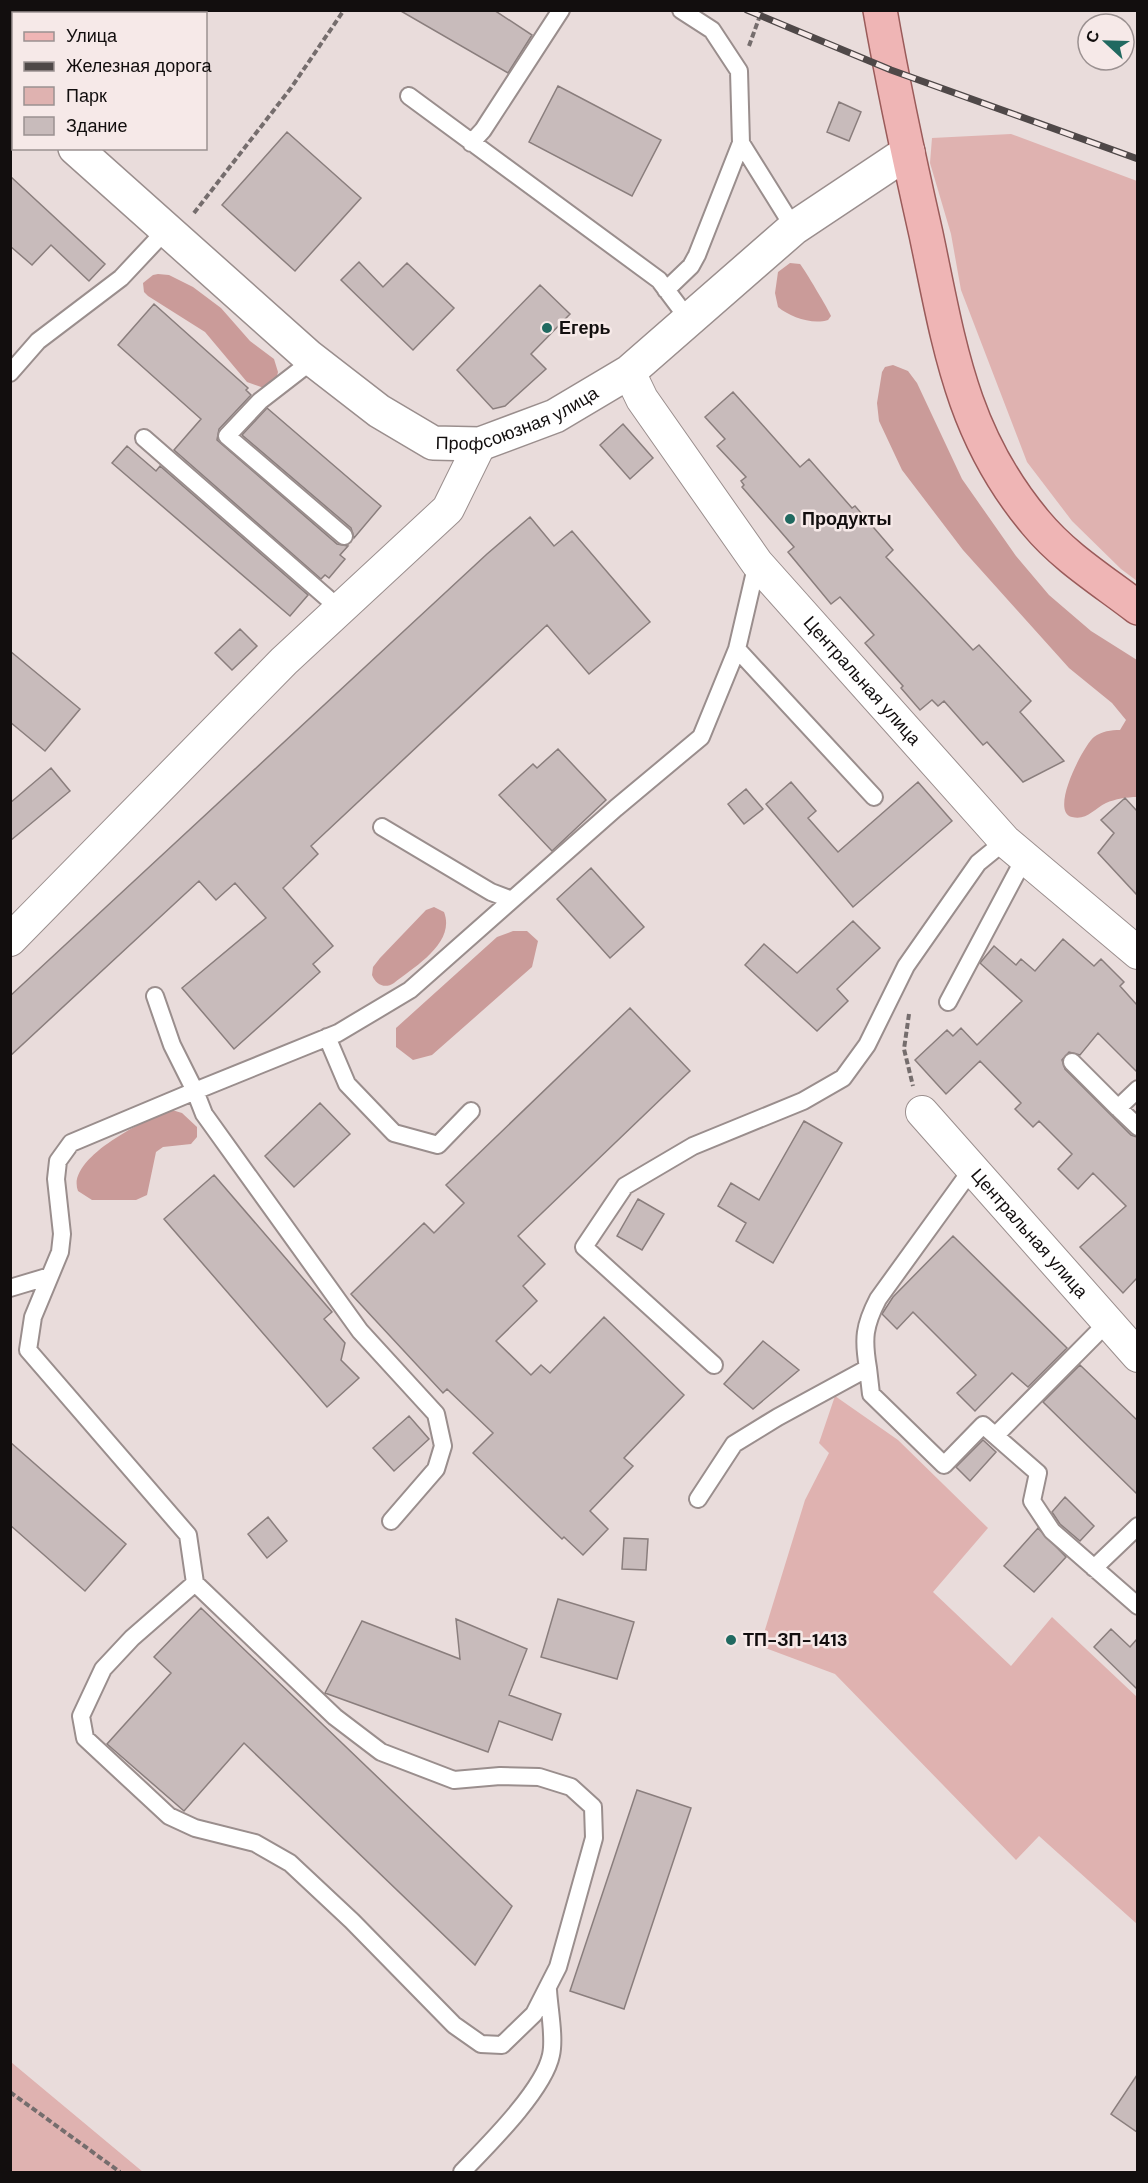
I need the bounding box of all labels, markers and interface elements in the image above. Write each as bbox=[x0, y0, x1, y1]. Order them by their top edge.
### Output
legend bbox=[12, 12, 207, 150]
north arrow bbox=[1076, 12, 1136, 72]
text: Улица bbox=[66, 24, 118, 48]
text: С bbox=[1081, 27, 1105, 46]
text: Железная дорога bbox=[66, 54, 212, 78]
text: Парк bbox=[66, 84, 107, 108]
text: Здание bbox=[66, 114, 127, 138]
place label: Егерь bbox=[559, 316, 611, 340]
marker: Егерь bbox=[540, 321, 554, 335]
street label: Профсоюзная улица bbox=[435, 380, 604, 456]
place label: Продукты bbox=[802, 507, 892, 531]
marker: Продукты bbox=[783, 512, 797, 526]
street label: Центральная улица bbox=[798, 611, 927, 751]
street label: Центральная улица bbox=[966, 1163, 1094, 1304]
place label: ТП-ЗП-1413 bbox=[743, 1628, 848, 1652]
marker: ТП-ЗП-1413 bbox=[724, 1633, 738, 1647]

